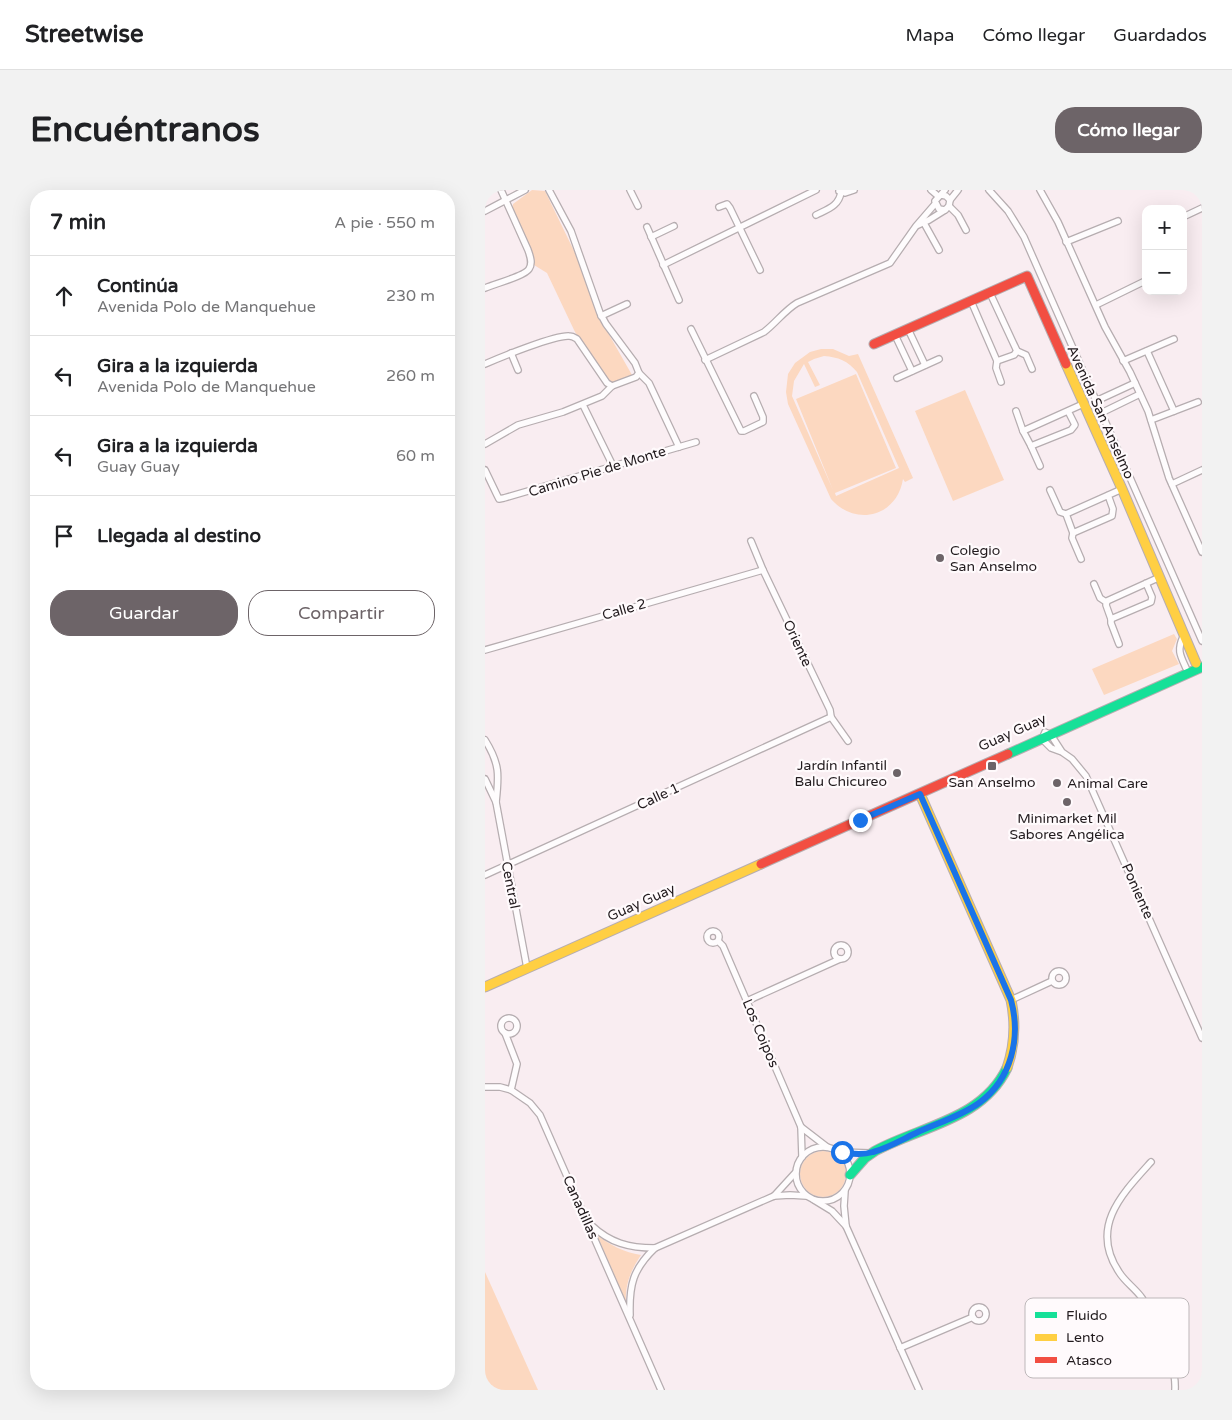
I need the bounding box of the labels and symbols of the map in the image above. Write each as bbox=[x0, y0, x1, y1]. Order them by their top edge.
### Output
street label: Avenida San Anselmo bbox=[1063, 343, 1138, 482]
street label: Camino Pie de Monte bbox=[526, 442, 668, 500]
place label: Colegio San Anselmo bbox=[950, 542, 1037, 575]
marker: Colegio San Anselmo bbox=[934, 552, 946, 564]
street label: Calle 2 bbox=[600, 595, 648, 624]
street label: Oriente bbox=[779, 617, 816, 669]
street label: Guay Guay bbox=[976, 710, 1049, 755]
place label: Jardín Infantil Balu Chicureo bbox=[794, 757, 887, 790]
marker: San Anselmo bbox=[986, 760, 998, 772]
marker: Jardín Infantil Balu Chicureo bbox=[891, 767, 903, 779]
place label: San Anselmo bbox=[948, 774, 1036, 791]
place label: Animal Care bbox=[1067, 775, 1148, 792]
marker: Animal Care bbox=[1051, 777, 1063, 789]
street label: Calle 1 bbox=[634, 779, 682, 814]
marker: Minimarket Mil Sabores Angélica bbox=[1061, 796, 1073, 808]
route end bbox=[849, 809, 872, 832]
place label: Minimarket Mil Sabores Angélica bbox=[1009, 810, 1125, 843]
street label: Central bbox=[498, 860, 523, 910]
street label: Poniente bbox=[1118, 861, 1157, 922]
street label: Guay Guay bbox=[605, 880, 678, 925]
street label: Los Coipos bbox=[739, 996, 783, 1070]
route start bbox=[831, 1141, 854, 1164]
street label: Canadillas bbox=[559, 1173, 602, 1242]
legend bbox=[1025, 1298, 1189, 1378]
text: Fluido bbox=[1066, 1307, 1107, 1324]
text: Lento bbox=[1066, 1329, 1104, 1346]
text: Atasco bbox=[1066, 1352, 1112, 1369]

